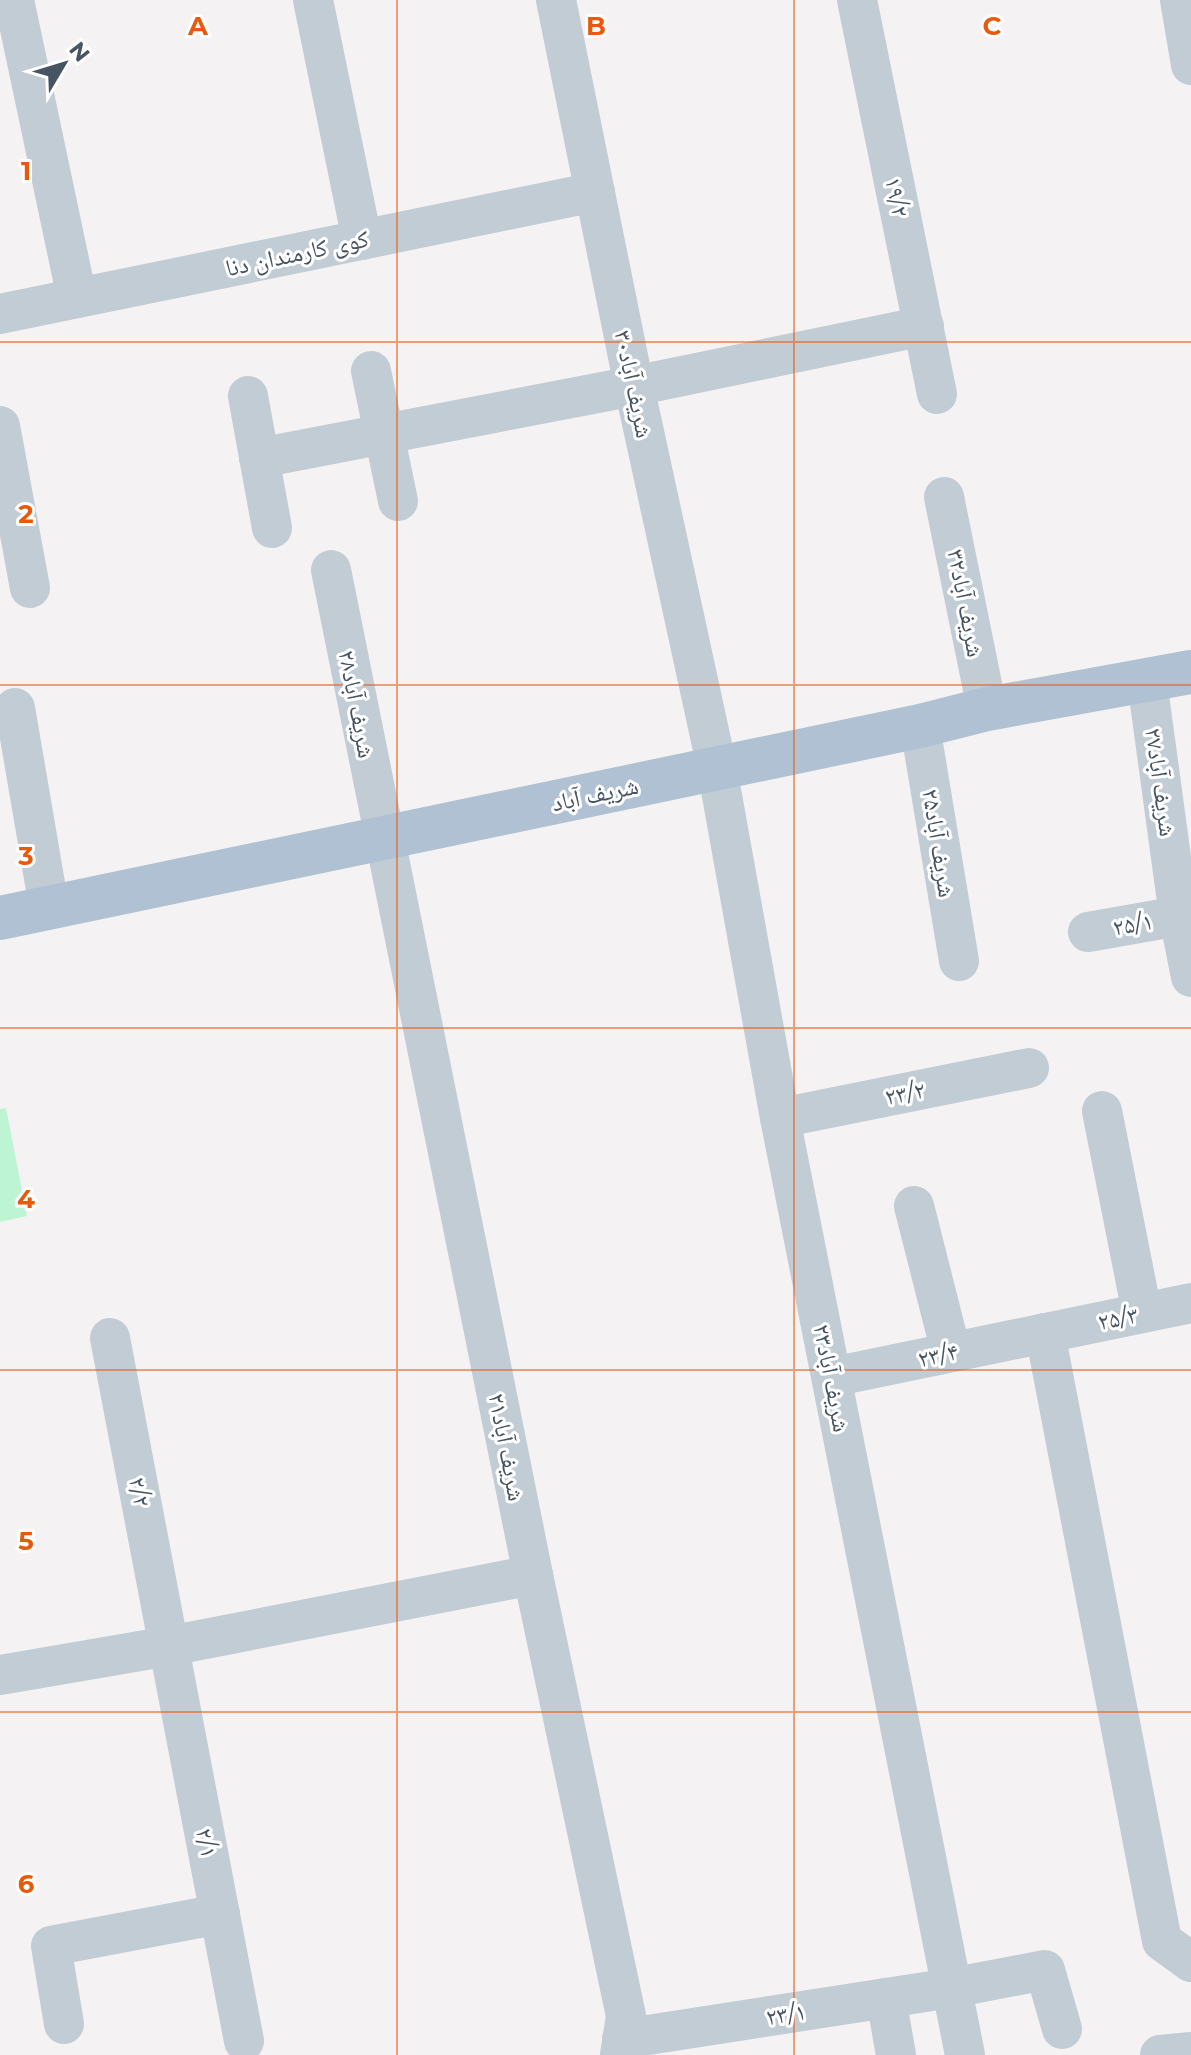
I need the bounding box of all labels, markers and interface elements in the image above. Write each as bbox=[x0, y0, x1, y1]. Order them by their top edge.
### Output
text: A bbox=[187, 10, 209, 42]
text: B bbox=[586, 10, 606, 42]
text: C bbox=[983, 10, 1002, 42]
north arrow bbox=[24, 24, 104, 104]
text: N bbox=[63, 37, 95, 67]
text: 1 bbox=[21, 155, 31, 187]
street label: ۱۹/۲ bbox=[879, 174, 915, 220]
street label: کوی کارمندان دنا bbox=[223, 224, 371, 282]
street label: شریف آباد۳۰ bbox=[608, 327, 660, 441]
text: 2 bbox=[18, 498, 34, 530]
street label: شریف آباد۳۲ bbox=[941, 546, 991, 660]
street label: شریف آباد۲۸ bbox=[332, 647, 382, 761]
street label: شریف آباد۲۷ bbox=[1139, 726, 1183, 838]
street label: شریف آباد bbox=[549, 771, 641, 817]
street label: شریف آباد۲۵ bbox=[916, 787, 962, 899]
text: 3 bbox=[17, 840, 34, 872]
street label: ۲۵/۱ bbox=[1111, 906, 1155, 942]
street label: ۲۳/۲ bbox=[882, 1075, 928, 1111]
text: 4 bbox=[17, 1183, 35, 1215]
street label: ۲۵/۳ bbox=[1095, 1300, 1141, 1336]
street label: شریف آباد۲۳ bbox=[807, 1321, 857, 1435]
street label: ۲۳/۴ bbox=[915, 1337, 961, 1373]
street label: شریف آباد۲۱ bbox=[482, 1390, 532, 1504]
street label: ۲/۲ bbox=[123, 1475, 157, 1509]
text: 5 bbox=[18, 1525, 34, 1557]
street label: ۲/۱ bbox=[190, 1826, 224, 1860]
text: 6 bbox=[18, 1868, 35, 1900]
street label: ۲۳/۱ bbox=[764, 1997, 808, 2031]

